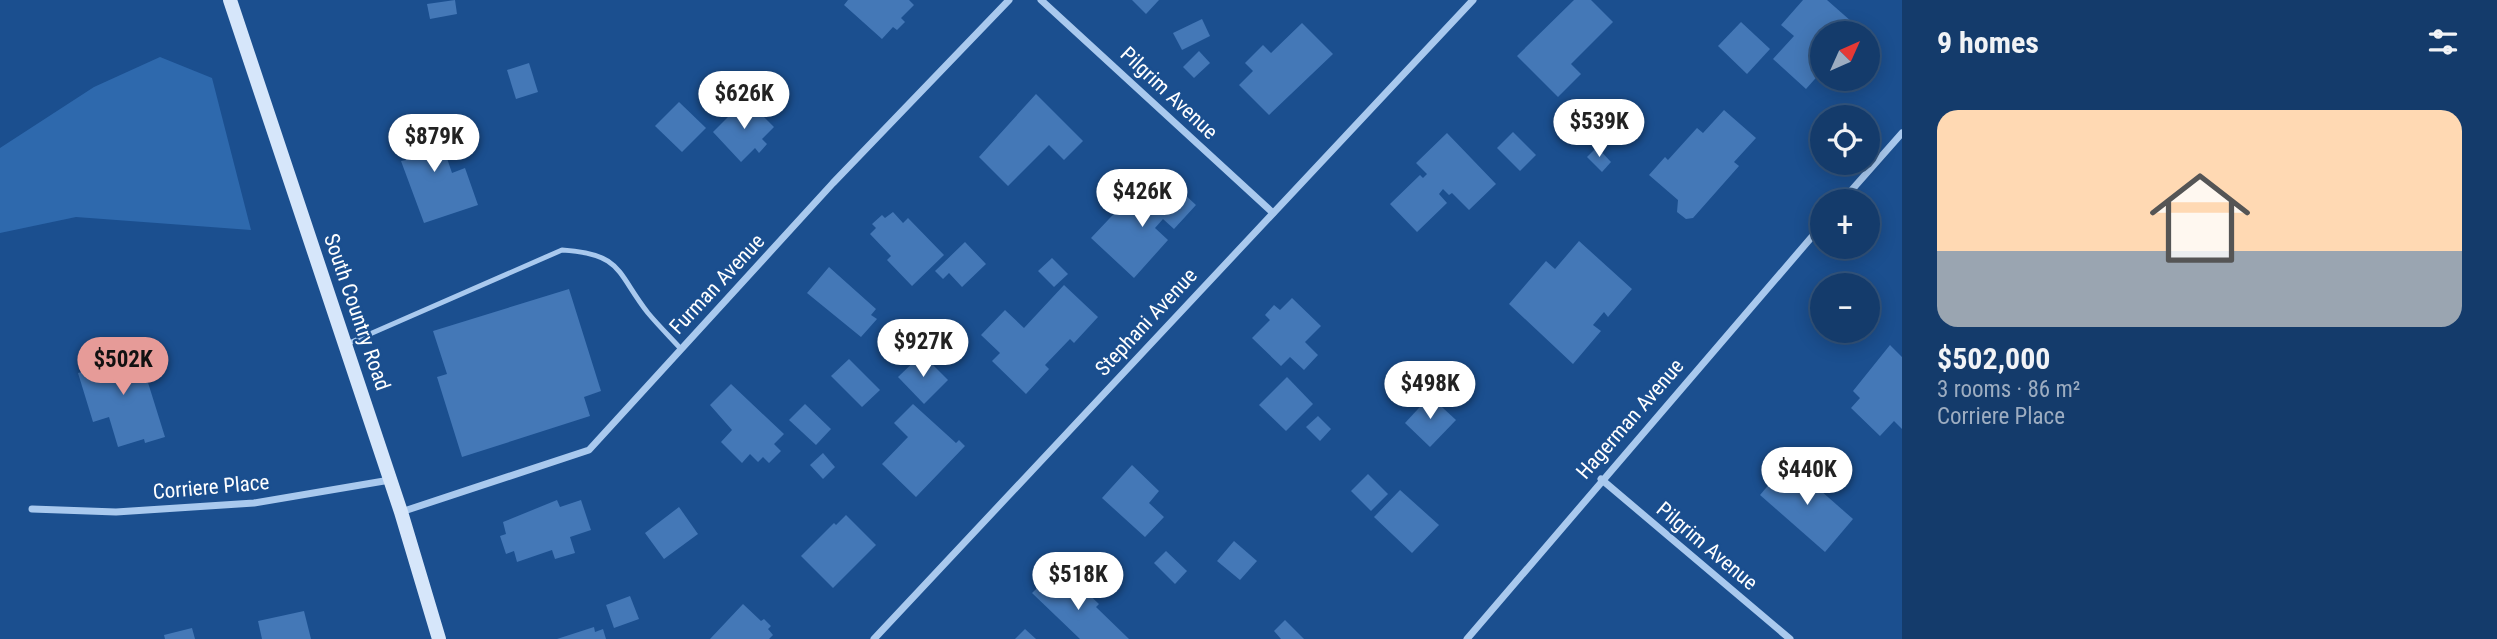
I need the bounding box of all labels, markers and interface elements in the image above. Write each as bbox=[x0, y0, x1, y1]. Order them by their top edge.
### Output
north arrow bbox=[1810, 21, 1880, 91]
map controls bbox=[1810, 21, 1880, 343]
icon: filters bbox=[2424, 23, 2462, 61]
text: 9 homes bbox=[1937, 25, 2039, 60]
street label: Pilgrim Avenue bbox=[1115, 42, 1223, 144]
pin: $626K bbox=[695, 72, 793, 131]
text: $626K bbox=[714, 80, 774, 107]
pin: $539K bbox=[1550, 100, 1648, 159]
button: locate bbox=[1810, 105, 1880, 175]
text: $539K bbox=[1569, 108, 1629, 135]
pin: $879K bbox=[385, 114, 483, 174]
text: $879K bbox=[404, 123, 464, 150]
icon: home bbox=[2137, 155, 2263, 281]
pin: $426K bbox=[1093, 170, 1191, 229]
text: $426K bbox=[1112, 178, 1172, 205]
button: + bbox=[1810, 189, 1880, 259]
street label: Furman Avenue bbox=[665, 229, 769, 339]
street label: South Country Road bbox=[319, 231, 395, 393]
street label: Stephani Avenue bbox=[1090, 263, 1202, 381]
button: − bbox=[1810, 273, 1880, 343]
pin: $927K bbox=[874, 320, 972, 379]
text: $927K bbox=[893, 328, 953, 355]
pin: $502K bbox=[74, 338, 172, 397]
text: $502,000 bbox=[1937, 341, 2050, 376]
text: $502K bbox=[93, 346, 153, 373]
street label: Hagerman Avenue bbox=[1571, 354, 1689, 484]
pin: $498K bbox=[1381, 362, 1479, 421]
text: $498K bbox=[1400, 370, 1460, 397]
text: 3 rooms · 86 m² bbox=[1937, 376, 2080, 403]
text: Corriere Place bbox=[1937, 403, 2065, 430]
pin: $440K bbox=[1758, 448, 1856, 507]
text: $440K bbox=[1777, 456, 1837, 483]
street label: Corriere Place bbox=[152, 470, 270, 504]
street label: Pilgrim Avenue bbox=[1652, 497, 1762, 595]
pin: $518K bbox=[1029, 552, 1127, 612]
text: $518K bbox=[1048, 561, 1108, 588]

